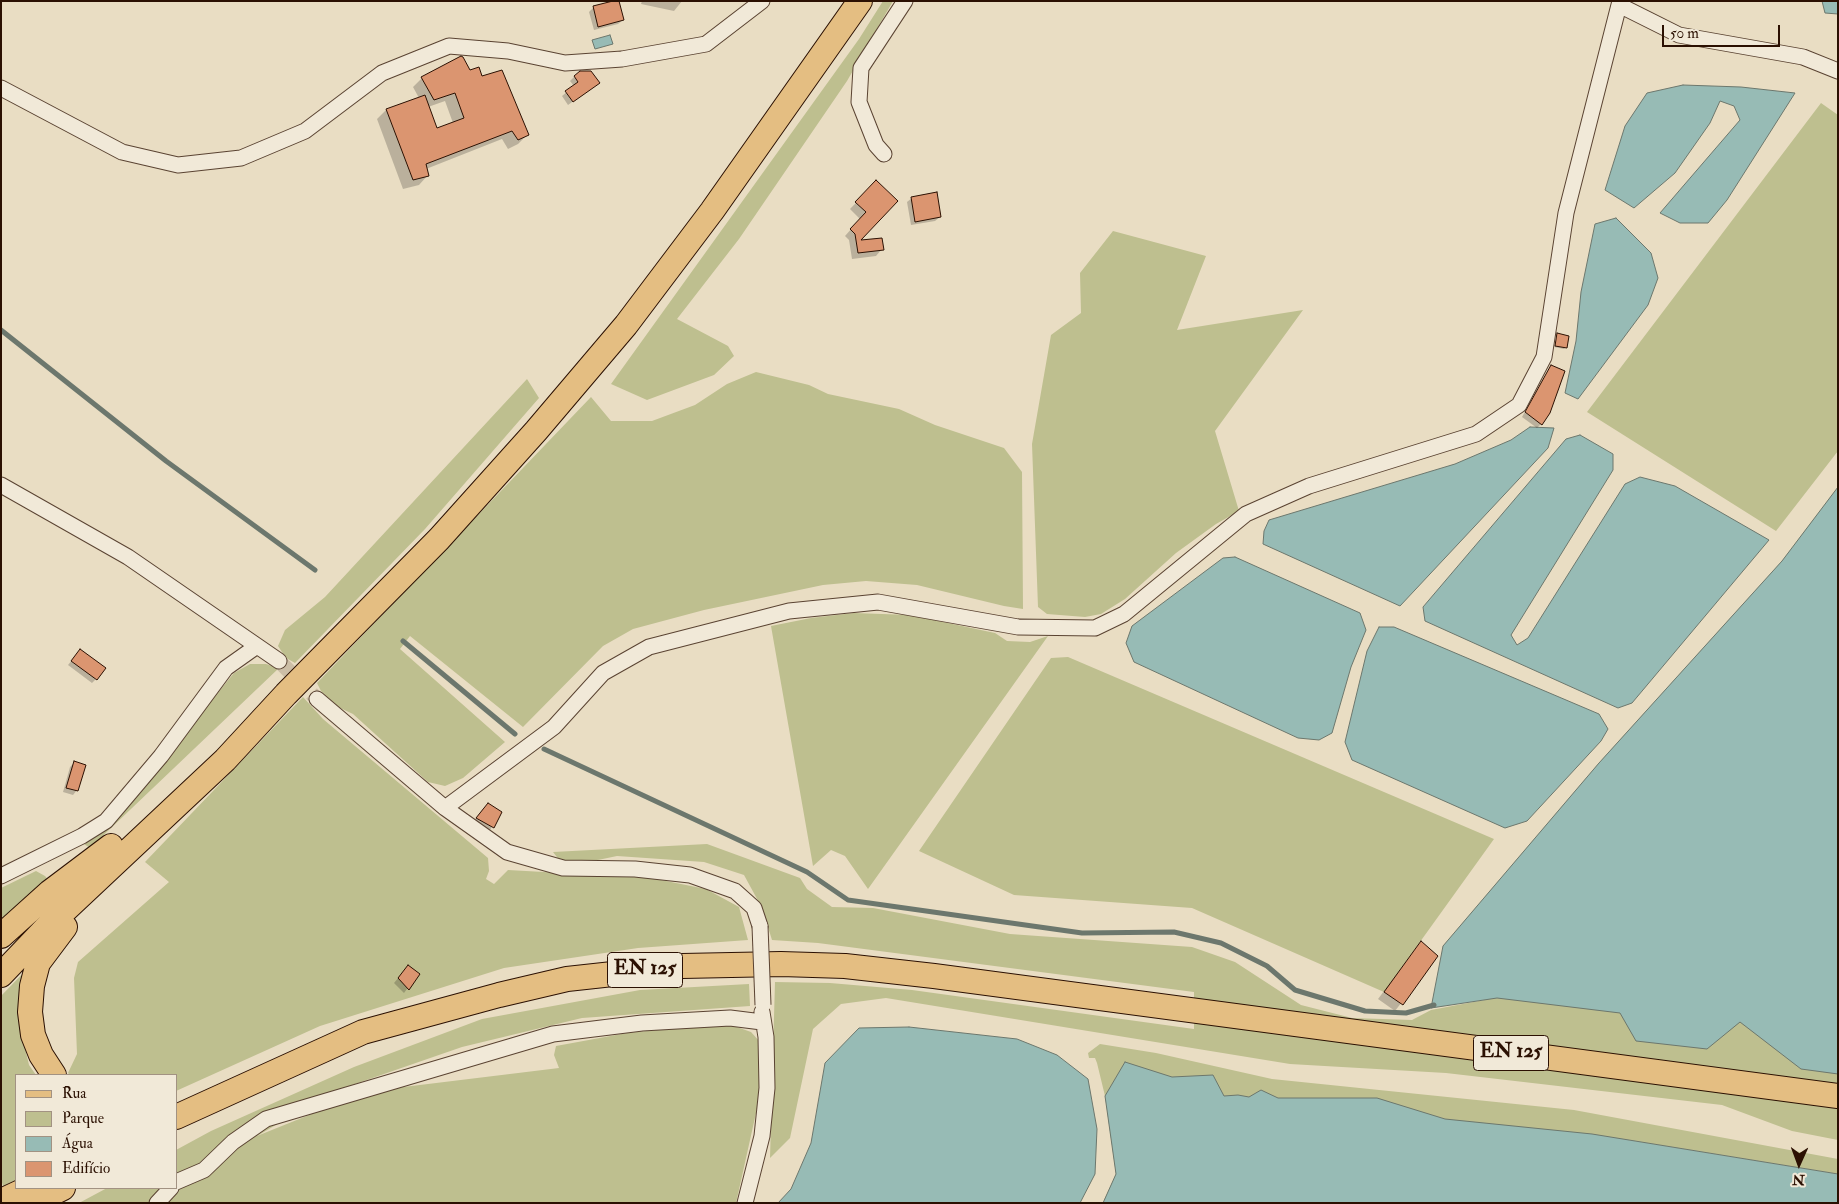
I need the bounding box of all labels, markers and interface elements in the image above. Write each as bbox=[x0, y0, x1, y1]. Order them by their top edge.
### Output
scale bar bbox=[1664, 15, 1782, 47]
text: 50 m bbox=[1670, 24, 1699, 43]
road number: EN 125 bbox=[608, 952, 682, 988]
road number: EN 125 bbox=[1474, 1036, 1548, 1070]
legend bbox=[15, 1074, 178, 1189]
text: Rua bbox=[62, 1084, 87, 1103]
text: Parque bbox=[62, 1109, 104, 1128]
text: Água bbox=[62, 1134, 93, 1153]
north arrow bbox=[1774, 1139, 1824, 1189]
text: Edifício bbox=[62, 1159, 110, 1178]
text: N bbox=[1792, 1171, 1805, 1188]

